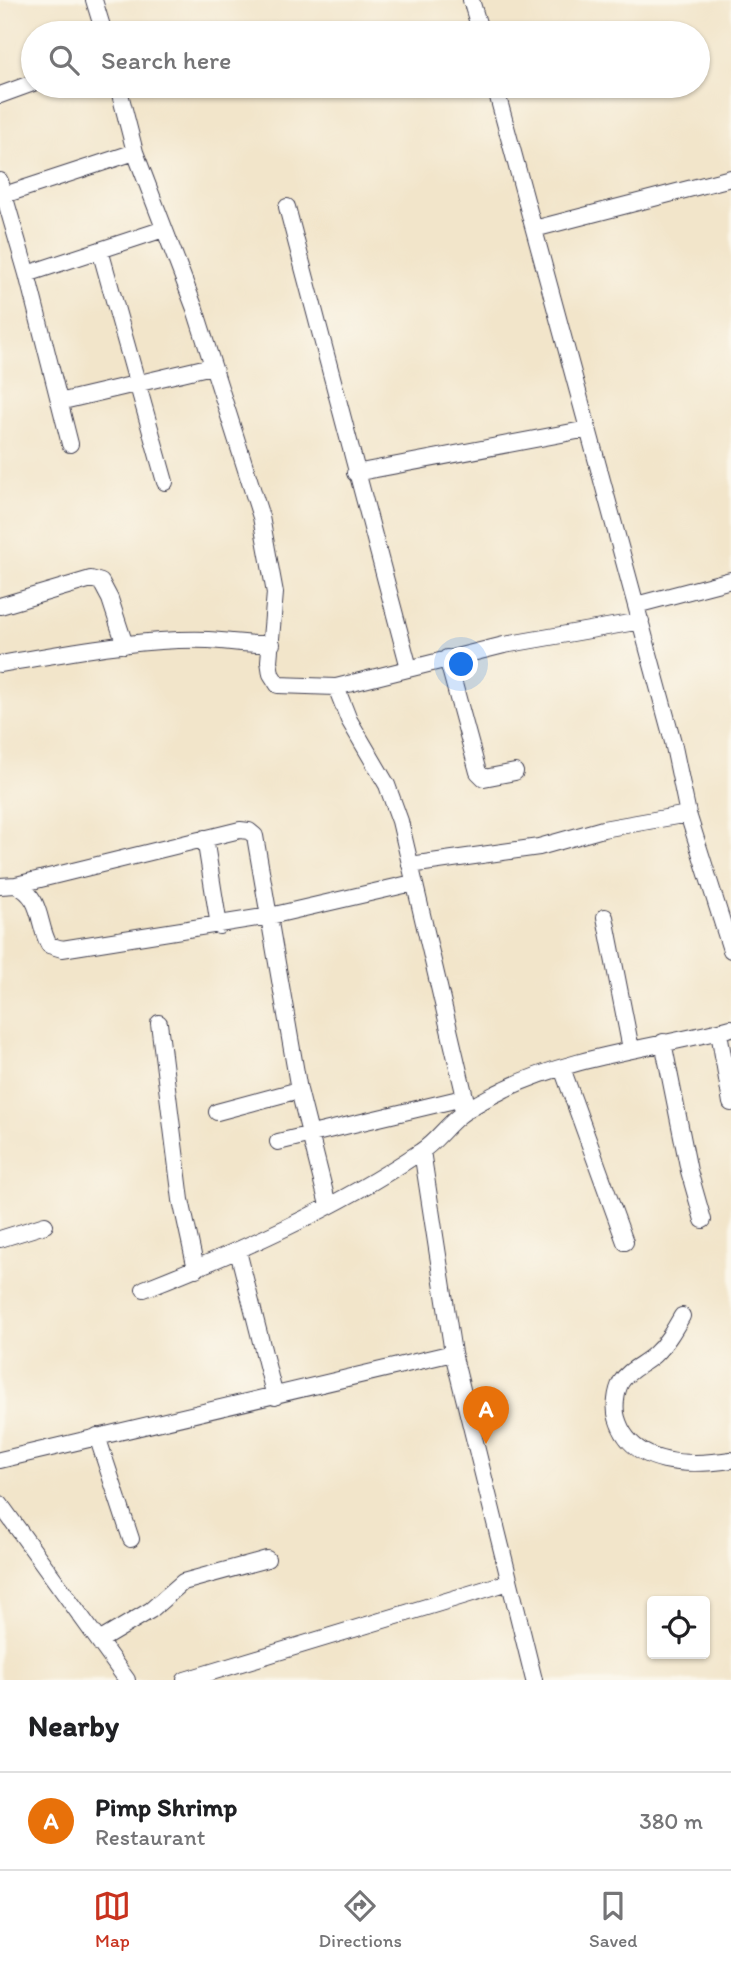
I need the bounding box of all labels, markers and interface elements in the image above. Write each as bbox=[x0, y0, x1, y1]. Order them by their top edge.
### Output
search box bbox=[21, 21, 710, 98]
icon: search bbox=[45, 41, 83, 79]
text: Search here bbox=[101, 44, 231, 76]
your location bbox=[444, 647, 478, 681]
pin: A bbox=[463, 1386, 509, 1444]
map controls bbox=[647, 1596, 710, 1659]
button: locate bbox=[647, 1596, 710, 1659]
text: Nearby bbox=[28, 1707, 119, 1744]
text: Pimp Shrimp bbox=[95, 1791, 237, 1823]
text: A bbox=[44, 1807, 58, 1835]
text: 380 m bbox=[639, 1807, 703, 1835]
text: Restaurant bbox=[95, 1823, 205, 1851]
tab: Map bbox=[93, 1887, 131, 1952]
tab: Directions bbox=[318, 1887, 402, 1952]
tab: Saved bbox=[589, 1887, 637, 1952]

